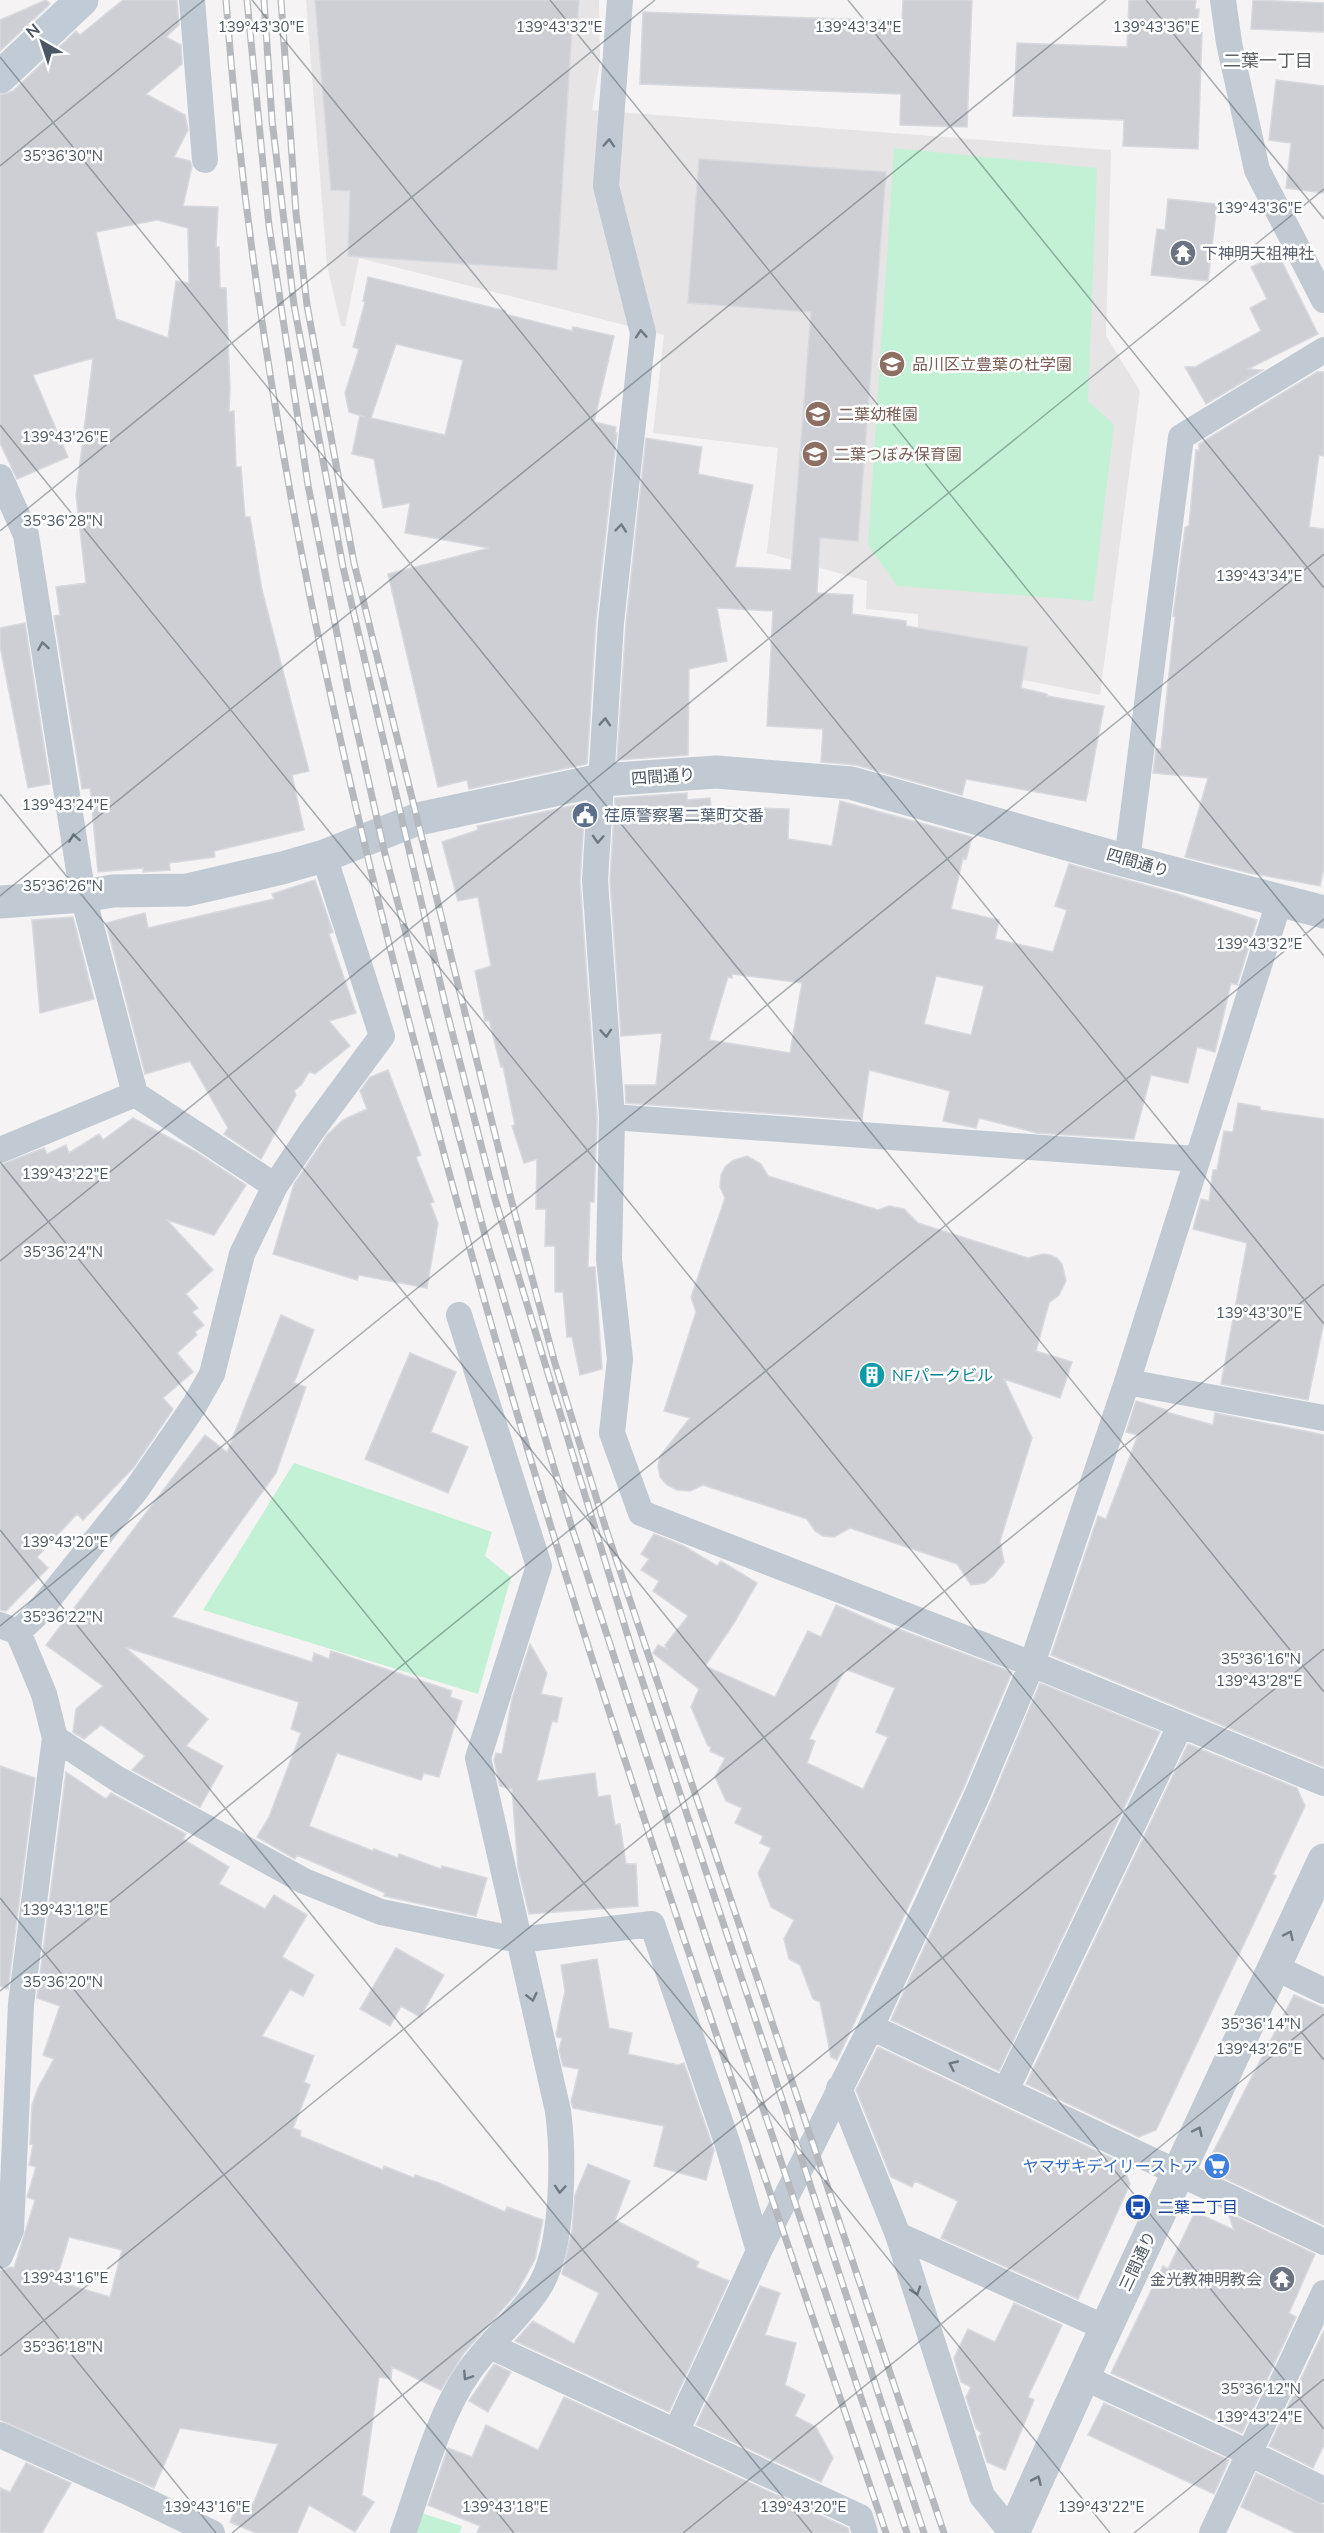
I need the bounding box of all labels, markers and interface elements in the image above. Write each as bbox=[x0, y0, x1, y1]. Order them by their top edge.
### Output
north arrow bbox=[12, 12, 72, 72]
text: 139°43'30"E bbox=[218, 17, 304, 36]
text: 139°43'32"E bbox=[516, 17, 602, 36]
text: 139°43'34"E bbox=[815, 17, 901, 36]
text: 139°43'36"E bbox=[1113, 17, 1199, 36]
text: N bbox=[22, 19, 44, 42]
district label: 二葉一丁目 bbox=[1223, 49, 1313, 72]
one-way arrow bbox=[602, 139, 615, 148]
text: 35°36'30"N bbox=[23, 146, 103, 165]
text: 139°43'36"E bbox=[1216, 198, 1302, 217]
temple icon: 下神明天祖神社 bbox=[1168, 238, 1198, 268]
place label: 下神明天祖神社 bbox=[1202, 243, 1314, 263]
one-way arrow bbox=[634, 329, 647, 338]
school or university icon: 品川区立豊葉の杜学園 bbox=[877, 349, 907, 379]
place label: 品川区立豊葉の杜学園 bbox=[912, 354, 1072, 374]
school or university icon: 二葉幼稚園 bbox=[803, 399, 833, 429]
place label: 二葉幼稚園 bbox=[838, 404, 918, 424]
text: 139°43'26"E bbox=[22, 427, 108, 446]
school or university icon: 二葉つぼみ保育園 bbox=[800, 439, 830, 469]
place label: 二葉つぼみ保育園 bbox=[834, 444, 962, 464]
text: 35°36'28"N bbox=[23, 511, 103, 530]
one-way arrow bbox=[614, 523, 627, 532]
text: 139°43'34"E bbox=[1216, 566, 1302, 585]
one-way arrow bbox=[38, 641, 50, 650]
one-way arrow bbox=[598, 717, 611, 726]
street label: 四間通り bbox=[630, 764, 696, 788]
text: 139°43'24"E bbox=[22, 795, 108, 814]
public building icon: 荏原警察署二葉町交番 bbox=[570, 800, 600, 830]
place label: 荏原警察署二葉町交番 bbox=[604, 805, 764, 825]
one-way arrow bbox=[68, 834, 81, 844]
one-way arrow bbox=[591, 834, 604, 843]
street label: 四間通り bbox=[1104, 844, 1172, 880]
text: 35°36'26"N bbox=[23, 876, 103, 895]
text: 139°43'32"E bbox=[1216, 934, 1302, 953]
one-way arrow bbox=[599, 1029, 612, 1038]
text: 139°43'22"E bbox=[22, 1164, 108, 1183]
text: 35°36'24"N bbox=[23, 1242, 103, 1261]
text: 139°43'30"E bbox=[1216, 1303, 1302, 1322]
building icon: NFパークビル bbox=[857, 1360, 887, 1390]
place label: NFパークビル bbox=[892, 1365, 993, 1385]
text: 139°43'20"E bbox=[22, 1532, 108, 1551]
text: 35°36'22"N bbox=[23, 1607, 103, 1626]
text: 35°36'16"N bbox=[1221, 1649, 1301, 1668]
text: 139°43'28"E bbox=[1216, 1671, 1302, 1690]
text: 139°43'18"E bbox=[22, 1900, 108, 1919]
one-way arrow bbox=[1282, 1931, 1294, 1942]
text: 35°36'20"N bbox=[23, 1972, 103, 1991]
one-way arrow bbox=[525, 1992, 538, 2002]
text: 35°36'14"N bbox=[1221, 2014, 1301, 2033]
text: 139°43'26"E bbox=[1216, 2039, 1302, 2058]
one-way arrow bbox=[948, 2060, 959, 2072]
one-way arrow bbox=[1190, 2126, 1202, 2137]
supermarket icon: ヤマザキデイリーストア bbox=[1202, 2151, 1232, 2181]
place label: ヤマザキデイリーストア bbox=[1023, 2156, 1198, 2176]
one-way arrow bbox=[554, 2185, 567, 2194]
bus stop icon: 二葉二丁目 bbox=[1123, 2192, 1153, 2222]
place label: 二葉二丁目 bbox=[1158, 2197, 1238, 2217]
street label: 三間通り bbox=[1114, 2228, 1160, 2294]
temple icon: 金光教神明教会 bbox=[1267, 2264, 1297, 2294]
text: 139°43'16"E bbox=[22, 2268, 108, 2287]
place label: 金光教神明教会 bbox=[1150, 2269, 1262, 2289]
one-way arrow bbox=[908, 2285, 921, 2296]
text: 35°36'18"N bbox=[23, 2337, 103, 2356]
one-way arrow bbox=[463, 2369, 474, 2380]
text: 35°36'12"N bbox=[1221, 2379, 1301, 2398]
text: 139°43'24"E bbox=[1216, 2407, 1302, 2426]
one-way arrow bbox=[1029, 2475, 1041, 2486]
text: 139°43'16"E bbox=[164, 2497, 250, 2516]
text: 139°43'18"E bbox=[462, 2497, 548, 2516]
text: 139°43'20"E bbox=[760, 2497, 846, 2516]
text: 139°43'22"E bbox=[1058, 2497, 1144, 2516]

